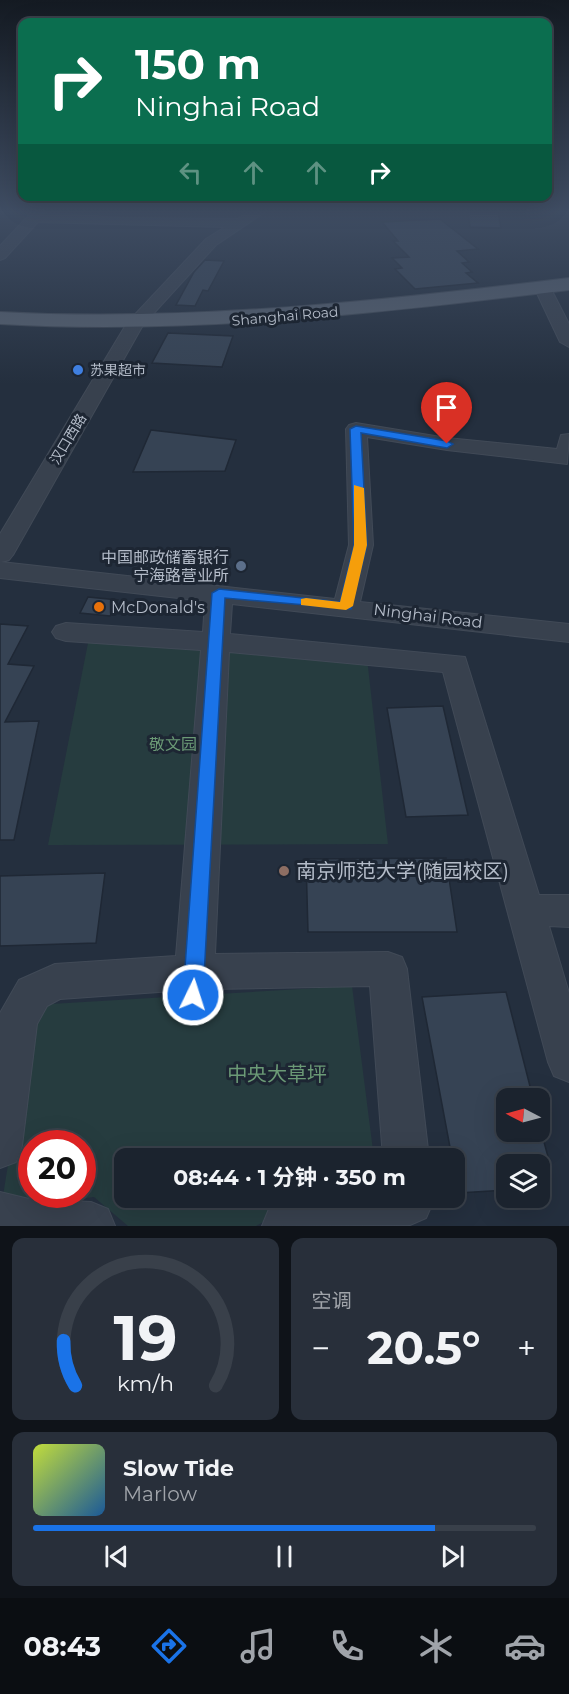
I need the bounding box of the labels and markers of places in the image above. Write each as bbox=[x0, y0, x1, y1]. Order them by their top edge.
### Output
place label: 苏果超市 bbox=[90, 361, 146, 379]
marker: 苏果超市 bbox=[71, 363, 85, 377]
pin bbox=[421, 382, 472, 444]
place label: 中国邮政储蓄银行 宁海路营业所 bbox=[101, 548, 229, 585]
marker: 中国邮政储蓄银行 宁海路营业所 bbox=[234, 559, 248, 573]
place label: McDonald's bbox=[111, 598, 205, 617]
marker: McDonald's bbox=[92, 600, 106, 614]
place label: 南京师范大学(随园校区) bbox=[296, 859, 509, 883]
marker: 南京师范大学(随园校区) bbox=[277, 864, 291, 878]

